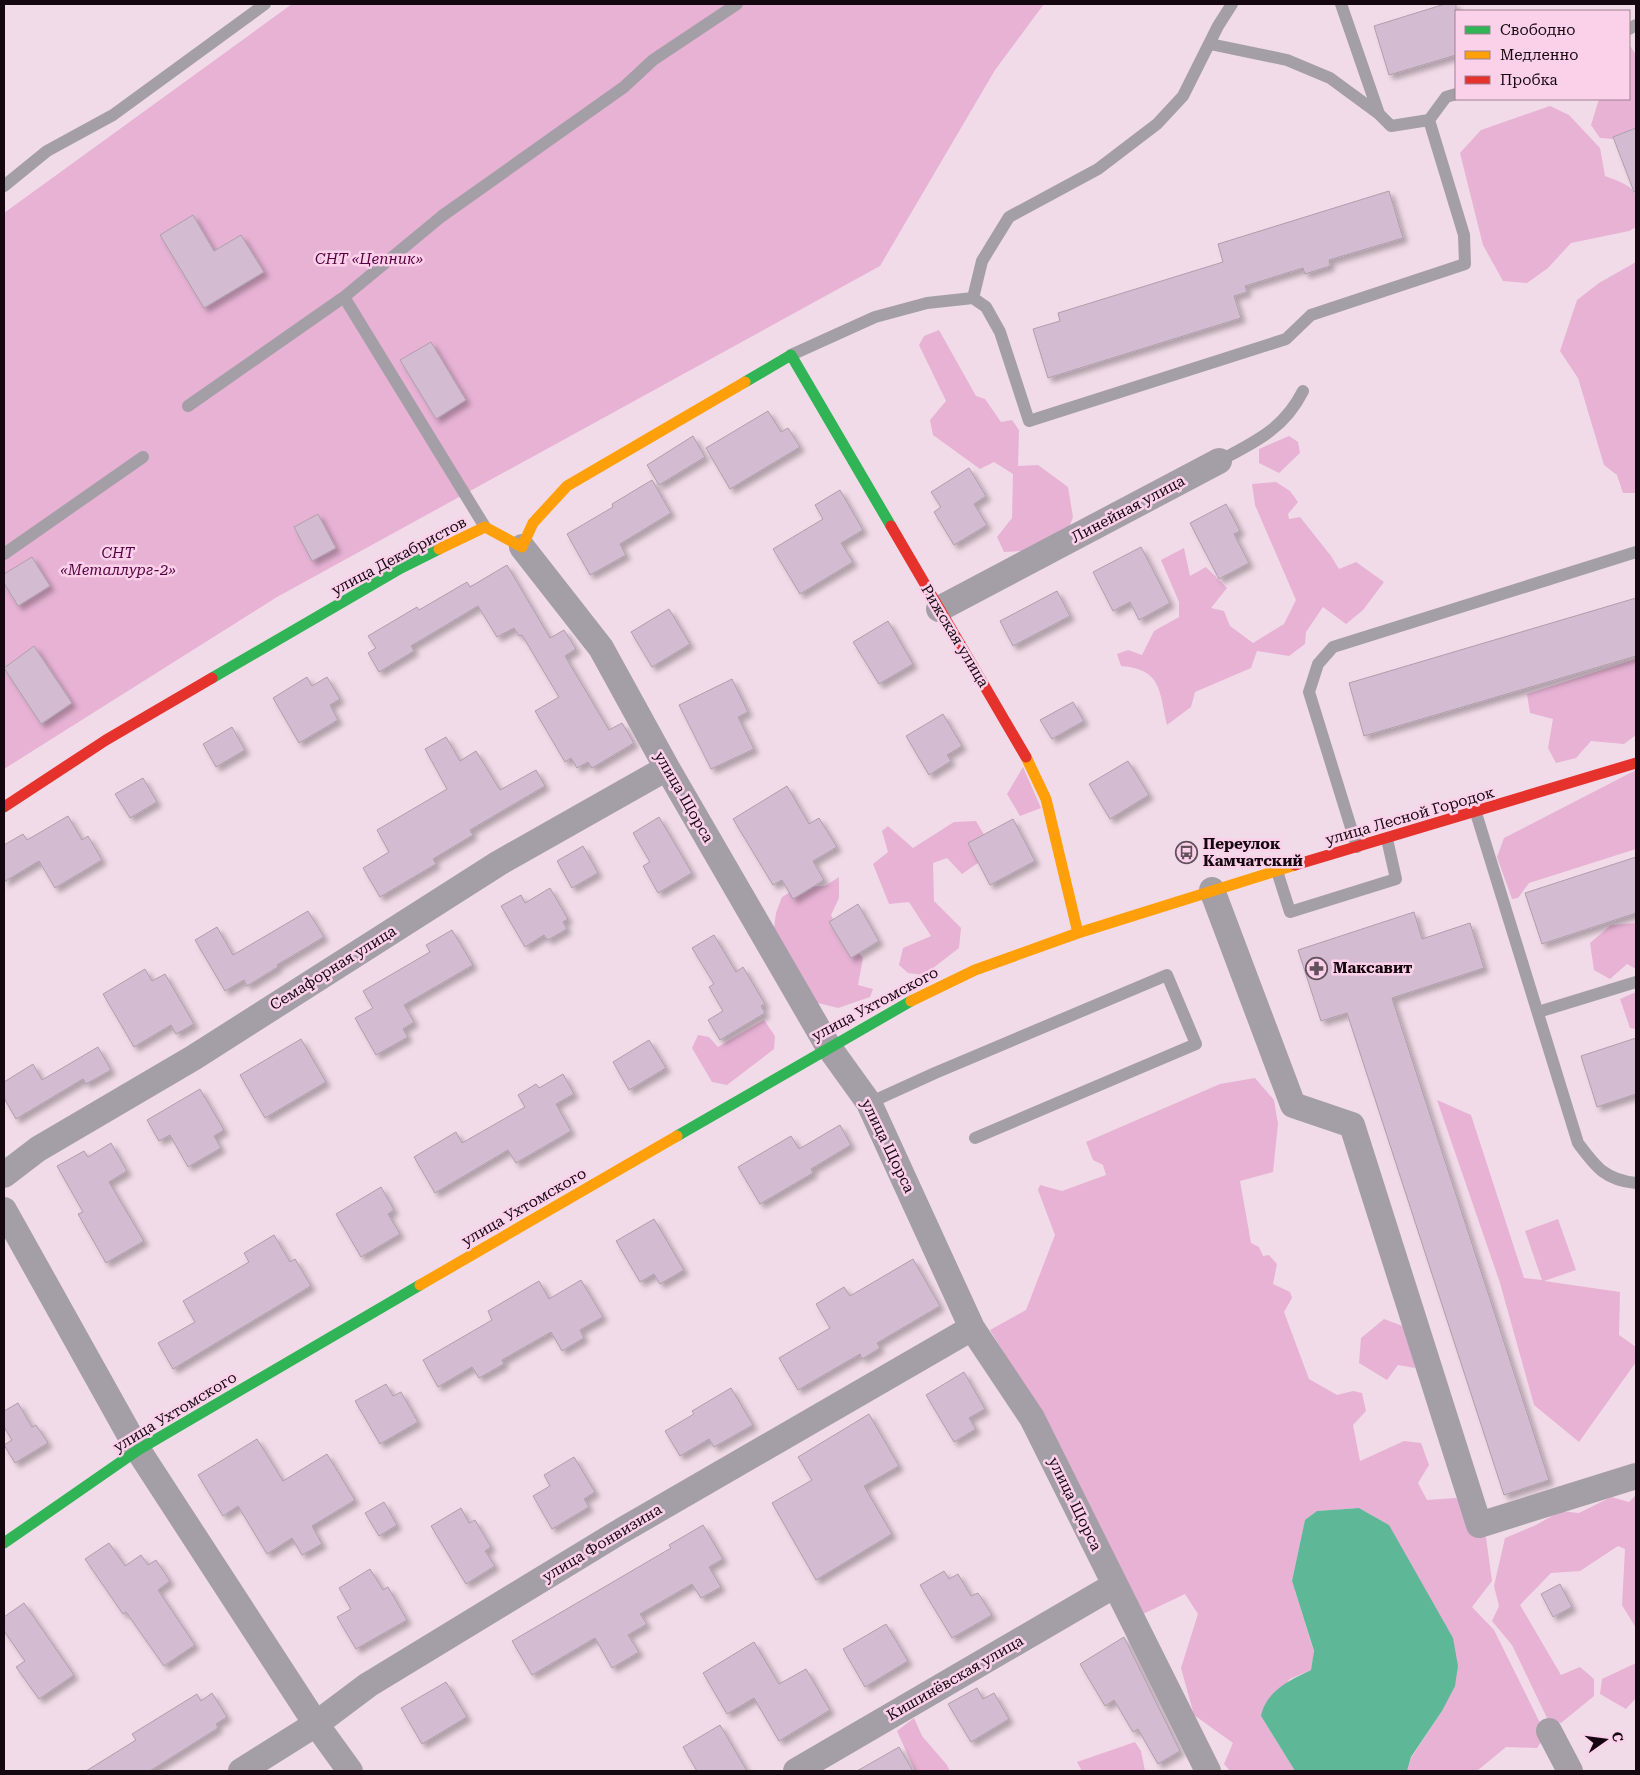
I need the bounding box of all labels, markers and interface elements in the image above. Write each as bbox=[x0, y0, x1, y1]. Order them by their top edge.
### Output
legend bbox=[1455, 10, 1630, 100]
text: Свободно bbox=[1500, 21, 1575, 39]
text: Медленно bbox=[1500, 46, 1579, 64]
text: Пробка bbox=[1500, 71, 1558, 89]
park label: СНТ «Цепник» bbox=[315, 250, 423, 268]
street label: Линейная улица bbox=[1068, 471, 1188, 547]
street label: улица Декабристов bbox=[328, 513, 470, 599]
park label: СНТ «Металлург-2» bbox=[60, 544, 176, 579]
street label: Рижская улица bbox=[917, 581, 993, 691]
street label: улица Щорса bbox=[651, 748, 717, 846]
street label: улица Лесной Городок bbox=[1323, 783, 1497, 849]
place label: Переулок Камчатский bbox=[1203, 835, 1303, 870]
bus stop icon: Переулок Камчатский bbox=[1175, 841, 1199, 865]
street label: Семафорная улица bbox=[267, 922, 399, 1014]
pharmacy icon: Максавит bbox=[1305, 956, 1329, 980]
place label: Максавит bbox=[1333, 959, 1412, 977]
street label: улица Ухтомского bbox=[809, 963, 941, 1045]
street label: улица Щорса bbox=[858, 1096, 918, 1196]
street label: улица Ухтомского bbox=[459, 1164, 589, 1250]
street label: улица Ухтомского bbox=[110, 1368, 240, 1456]
street label: улица Щорса bbox=[1045, 1454, 1105, 1554]
street label: улица Фонвизина bbox=[539, 1500, 665, 1586]
street label: Кишинёвская улица bbox=[883, 1631, 1027, 1725]
north arrow bbox=[1580, 1715, 1630, 1765]
text: С bbox=[1609, 1730, 1627, 1744]

